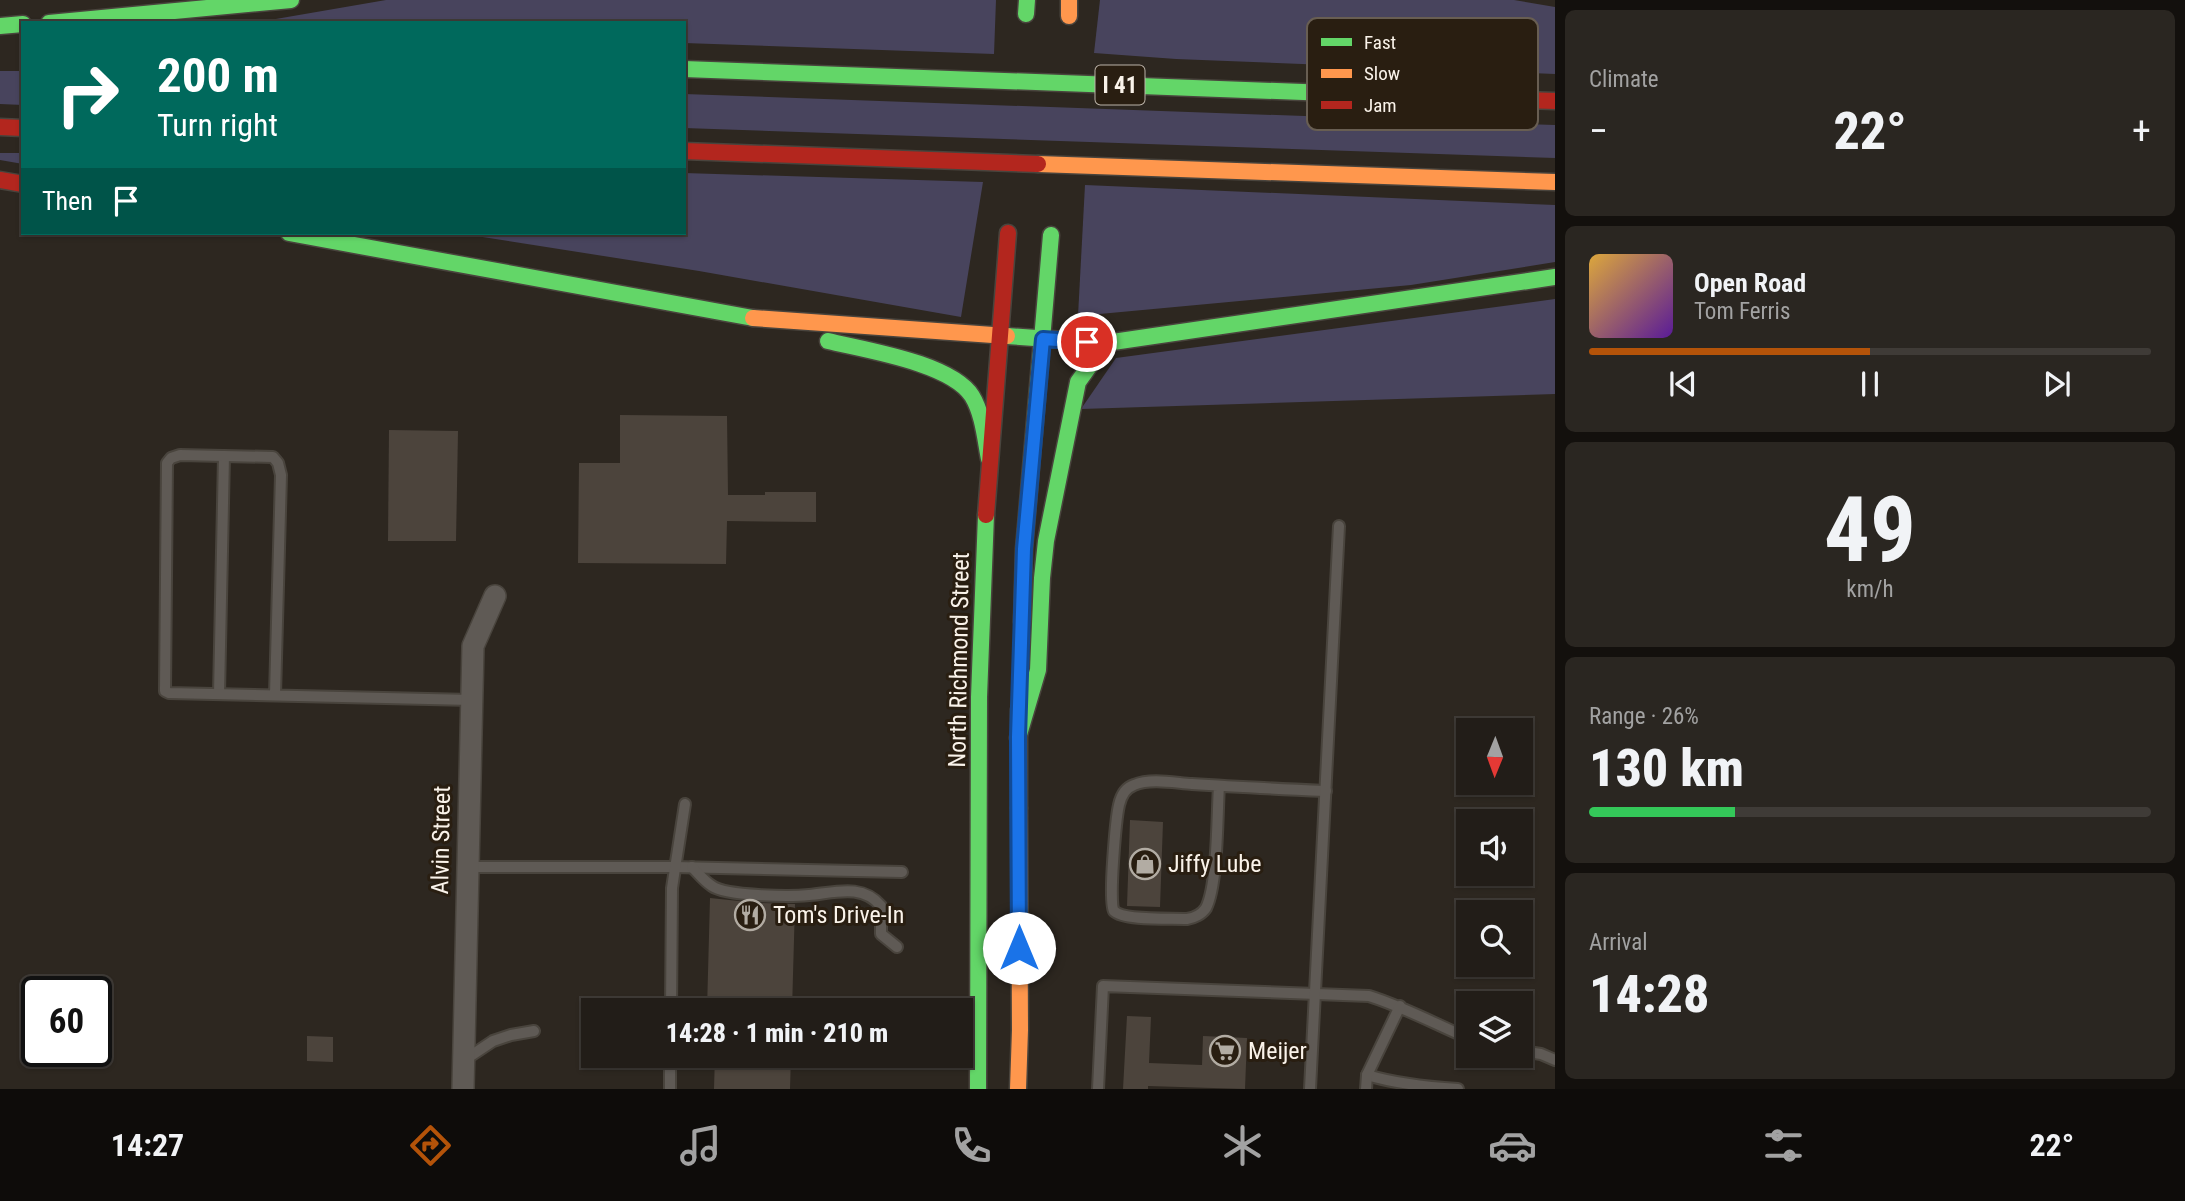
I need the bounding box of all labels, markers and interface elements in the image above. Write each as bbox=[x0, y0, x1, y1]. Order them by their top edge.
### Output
legend bbox=[1307, 18, 1538, 130]
text: Fast bbox=[1364, 31, 1396, 54]
text: 200 m bbox=[157, 47, 279, 104]
icon: right bbox=[42, 49, 133, 140]
text: Slow bbox=[1364, 62, 1400, 85]
road number: I 41 bbox=[1096, 66, 1144, 104]
text: Climate bbox=[1589, 66, 1659, 93]
text: Jam bbox=[1364, 94, 1397, 117]
text: 22° bbox=[1833, 101, 1907, 162]
text: Turn right bbox=[157, 106, 278, 144]
text: − bbox=[1589, 109, 1608, 153]
text: + bbox=[2132, 109, 2151, 153]
icon: arrive bbox=[107, 182, 145, 220]
text: Then bbox=[42, 186, 93, 216]
text: Open Road bbox=[1694, 268, 1806, 298]
text: Tom Ferris bbox=[1694, 298, 1790, 325]
pin bbox=[1057, 312, 1117, 372]
icon: arrive bbox=[1068, 323, 1106, 361]
icon: previous bbox=[1664, 365, 1702, 403]
icon: pause bbox=[1851, 365, 1889, 403]
icon: next bbox=[2038, 365, 2076, 403]
text: 49 bbox=[1824, 477, 1916, 583]
street label: North Richmond Street bbox=[943, 552, 975, 768]
text: km/h bbox=[1846, 576, 1894, 603]
text: Range · 26% bbox=[1589, 703, 1699, 730]
north arrow bbox=[1456, 718, 1533, 794]
map controls bbox=[1456, 718, 1533, 1068]
text: 130 km bbox=[1589, 738, 1744, 799]
street label: Alvin Street bbox=[426, 786, 456, 894]
button: sound bbox=[1456, 809, 1533, 886]
shop icon: Jiffy Lube bbox=[1128, 847, 1162, 881]
place label: Jiffy Lube bbox=[1168, 850, 1261, 878]
restaurant icon: Tom's Drive-In bbox=[733, 898, 767, 932]
button: search bbox=[1456, 900, 1533, 977]
place label: Tom's Drive-In bbox=[773, 901, 904, 929]
position arrow bbox=[982, 911, 1056, 985]
text: Arrival bbox=[1589, 929, 1648, 956]
text: 14:28 bbox=[1589, 964, 1709, 1025]
speed limit sign: 60 bbox=[21, 976, 112, 1067]
button: layers bbox=[1456, 991, 1533, 1068]
text: 14:28 · 1 min · 210 m bbox=[666, 1018, 888, 1048]
supermarket icon: Meijer bbox=[1208, 1034, 1242, 1068]
place label: Meijer bbox=[1248, 1037, 1307, 1065]
icon: directions bbox=[406, 1121, 455, 1170]
icon: music bbox=[676, 1121, 725, 1170]
icon: phone bbox=[947, 1121, 996, 1170]
icon: climate bbox=[1218, 1121, 1267, 1170]
icon: car bbox=[1488, 1121, 1537, 1170]
icon: filters bbox=[1759, 1121, 1808, 1170]
text: 14:27 bbox=[111, 1126, 184, 1164]
text: 22° bbox=[2029, 1126, 2074, 1164]

